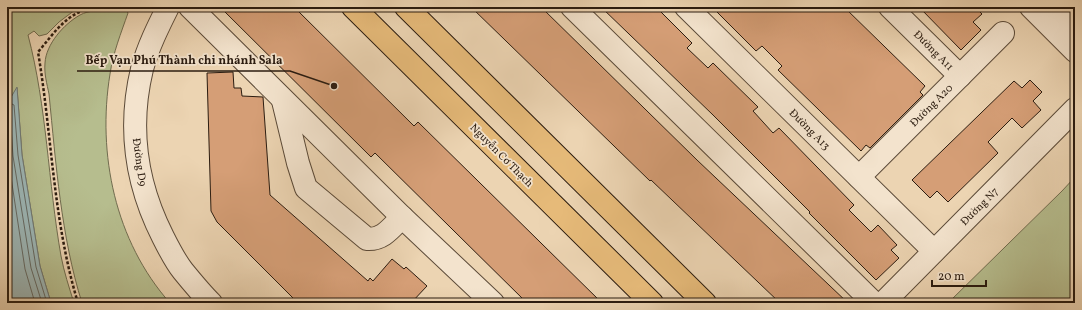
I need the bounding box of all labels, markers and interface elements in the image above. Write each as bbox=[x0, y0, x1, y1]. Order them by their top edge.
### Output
street label: Đường A11 bbox=[909, 28, 956, 75]
callout: Bếp Vạn Phú Thành chi nhánh Sala bbox=[77, 47, 290, 71]
text: Bếp Vạn Phú Thành chi nhánh Sala bbox=[85, 53, 283, 69]
street label: Đường A20 bbox=[907, 81, 957, 131]
street label: Đường A13 bbox=[785, 106, 833, 154]
street label: Nguyễn Cơ Thạch bbox=[466, 121, 536, 191]
street label: Đường D9 bbox=[128, 137, 149, 188]
street label: Đường N7 bbox=[958, 185, 1003, 230]
scale bar bbox=[932, 262, 986, 288]
text: 20 m bbox=[938, 269, 965, 285]

